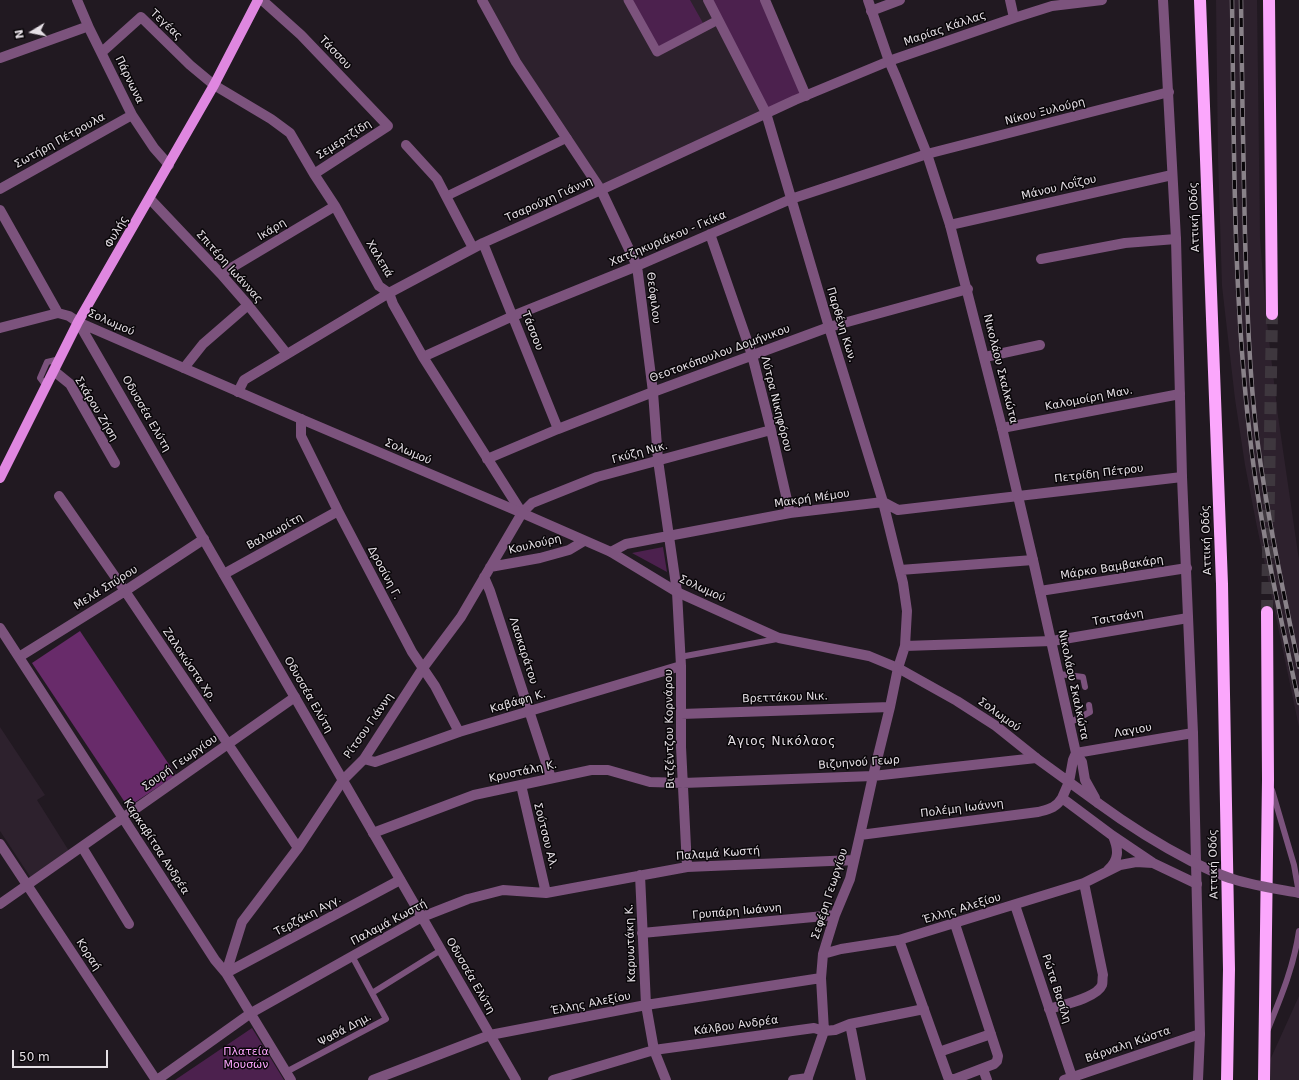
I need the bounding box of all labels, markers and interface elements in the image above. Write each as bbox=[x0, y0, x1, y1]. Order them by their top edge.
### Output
street label: Τεγέας bbox=[147, 7, 185, 43]
street label: Μαρίας Κάλλας bbox=[902, 9, 988, 49]
north arrow bbox=[12, 12, 52, 52]
text: N bbox=[12, 29, 27, 40]
street label: Τάσσου bbox=[316, 34, 354, 72]
street label: Πάρνωνα bbox=[112, 54, 146, 106]
street label: Νίκου Ξυλούρη bbox=[1004, 96, 1086, 128]
street label: Σωτήρη Πέτρουλα bbox=[12, 111, 108, 171]
street label: Σεμερτζίδη bbox=[314, 117, 374, 163]
street label: Μάνου Λοΐζου bbox=[1020, 173, 1098, 203]
street label: Τσαρούχη Γιάννη bbox=[503, 175, 595, 225]
street label: Αττική Οδός bbox=[1187, 182, 1203, 252]
street label: Χατζηκυριάκου - Γκίκα bbox=[608, 208, 728, 270]
street label: Φυλής bbox=[103, 214, 131, 250]
street label: Ικάρη bbox=[255, 216, 289, 244]
street label: Σπιτέρη Ιωάννας bbox=[193, 228, 265, 306]
street label: Χαλεπά bbox=[363, 238, 395, 280]
street label: Θεόφιλου bbox=[643, 271, 663, 325]
street label: Παρθένη Κων. bbox=[823, 286, 859, 364]
street label: Σολωμού bbox=[86, 307, 136, 339]
street label: Τάσσου bbox=[518, 310, 546, 352]
street label: Νικολάου Σκαλκώτα bbox=[980, 313, 1020, 425]
street label: Θεοτοκόπουλου Δομήνικου bbox=[648, 322, 792, 386]
street label: Λύτρα Νικηφόρου bbox=[758, 355, 794, 453]
street label: Σκάρου Ζήση bbox=[72, 374, 120, 444]
street label: Οδυσσέα Ελύτη bbox=[119, 374, 173, 454]
street label: Καλομοίρη Μαν. bbox=[1044, 384, 1134, 414]
street label: Σολωμού bbox=[383, 436, 433, 468]
street label: Γκύζη Νικ. bbox=[611, 439, 669, 467]
street label: Πετρίδη Πέτρου bbox=[1054, 462, 1144, 486]
street label: Μακρή Μέμου bbox=[773, 487, 851, 511]
street label: Αττική Οδός bbox=[1199, 505, 1215, 575]
street label: Βαλαωρίτη bbox=[245, 511, 305, 553]
street label: Κουλούρη bbox=[507, 533, 563, 557]
street label: Δροσίνη Γ. bbox=[365, 544, 403, 602]
street label: Μάρκο Βαμβακάρη bbox=[1060, 553, 1164, 583]
street label: Μελά Σπύρου bbox=[72, 563, 140, 613]
street label: Σολωμού bbox=[677, 573, 727, 605]
street label: Τσιτσάνη bbox=[1092, 607, 1144, 629]
street label: Λασκαράτου bbox=[506, 616, 540, 686]
street label: Ζαλοκώστα Χρ. bbox=[159, 626, 219, 704]
street label: Νικολάου Σκαλκώτα bbox=[1055, 629, 1091, 741]
street label: Οδυσσέα Ελύτη bbox=[281, 655, 335, 735]
street label: Βιτζέντζου Κορνάρου bbox=[662, 669, 678, 789]
street label: Καβάφη Κ. bbox=[489, 688, 547, 716]
street label: Βρεττάκου Νικ. bbox=[742, 690, 828, 706]
street label: Ρίτσου Γιάννη bbox=[342, 691, 396, 761]
street label: Σολωμού bbox=[975, 695, 1023, 735]
street label: Λαγιου bbox=[1113, 721, 1153, 741]
street label: Σουρή Γεωργίου bbox=[140, 732, 220, 794]
district label: Άγιος Νικόλαος bbox=[728, 735, 836, 749]
street label: Βιζυηνού Γεωρ bbox=[818, 754, 900, 772]
street label: Κρυστάλη Κ. bbox=[488, 758, 558, 786]
street label: Καρκαβίτσα Ανδρέα bbox=[120, 797, 192, 897]
street label: Πολέμη Ιωάννη bbox=[920, 797, 1004, 821]
street label: Σούτσου Αλ. bbox=[530, 802, 560, 870]
street label: Αττική Οδός bbox=[1207, 829, 1221, 899]
street label: Παλαμά Κωστή bbox=[676, 844, 760, 864]
street label: Σεφέρη Γεωργίου bbox=[809, 847, 851, 941]
street label: Έλλης Αλεξίου bbox=[921, 891, 1003, 927]
street label: Τερζάκη Αγγ. bbox=[272, 893, 344, 939]
street label: Παλαμά Κωστή bbox=[349, 897, 429, 949]
street label: Γρυπάρη Ιωάννη bbox=[692, 902, 782, 922]
street label: Καρυωτάκη Κ. bbox=[623, 904, 639, 982]
street label: Οδυσσέα Ελύτη bbox=[443, 936, 497, 1016]
street label: Κοραή bbox=[73, 937, 103, 973]
street label: Ρώτα Βασίλη bbox=[1039, 953, 1073, 1025]
street label: Έλλης Αλεξίου bbox=[550, 990, 632, 1018]
street label: Ψαθά Δημ. bbox=[316, 1010, 374, 1050]
street label: Κάλβου Ανδρέα bbox=[693, 1014, 779, 1038]
street label: Βάρναλη Κώστα bbox=[1084, 1024, 1172, 1066]
scale bar bbox=[14, 1042, 110, 1068]
park label: Πλατεία Μουσών bbox=[223, 1045, 269, 1071]
text: 50 m bbox=[19, 1050, 50, 1064]

